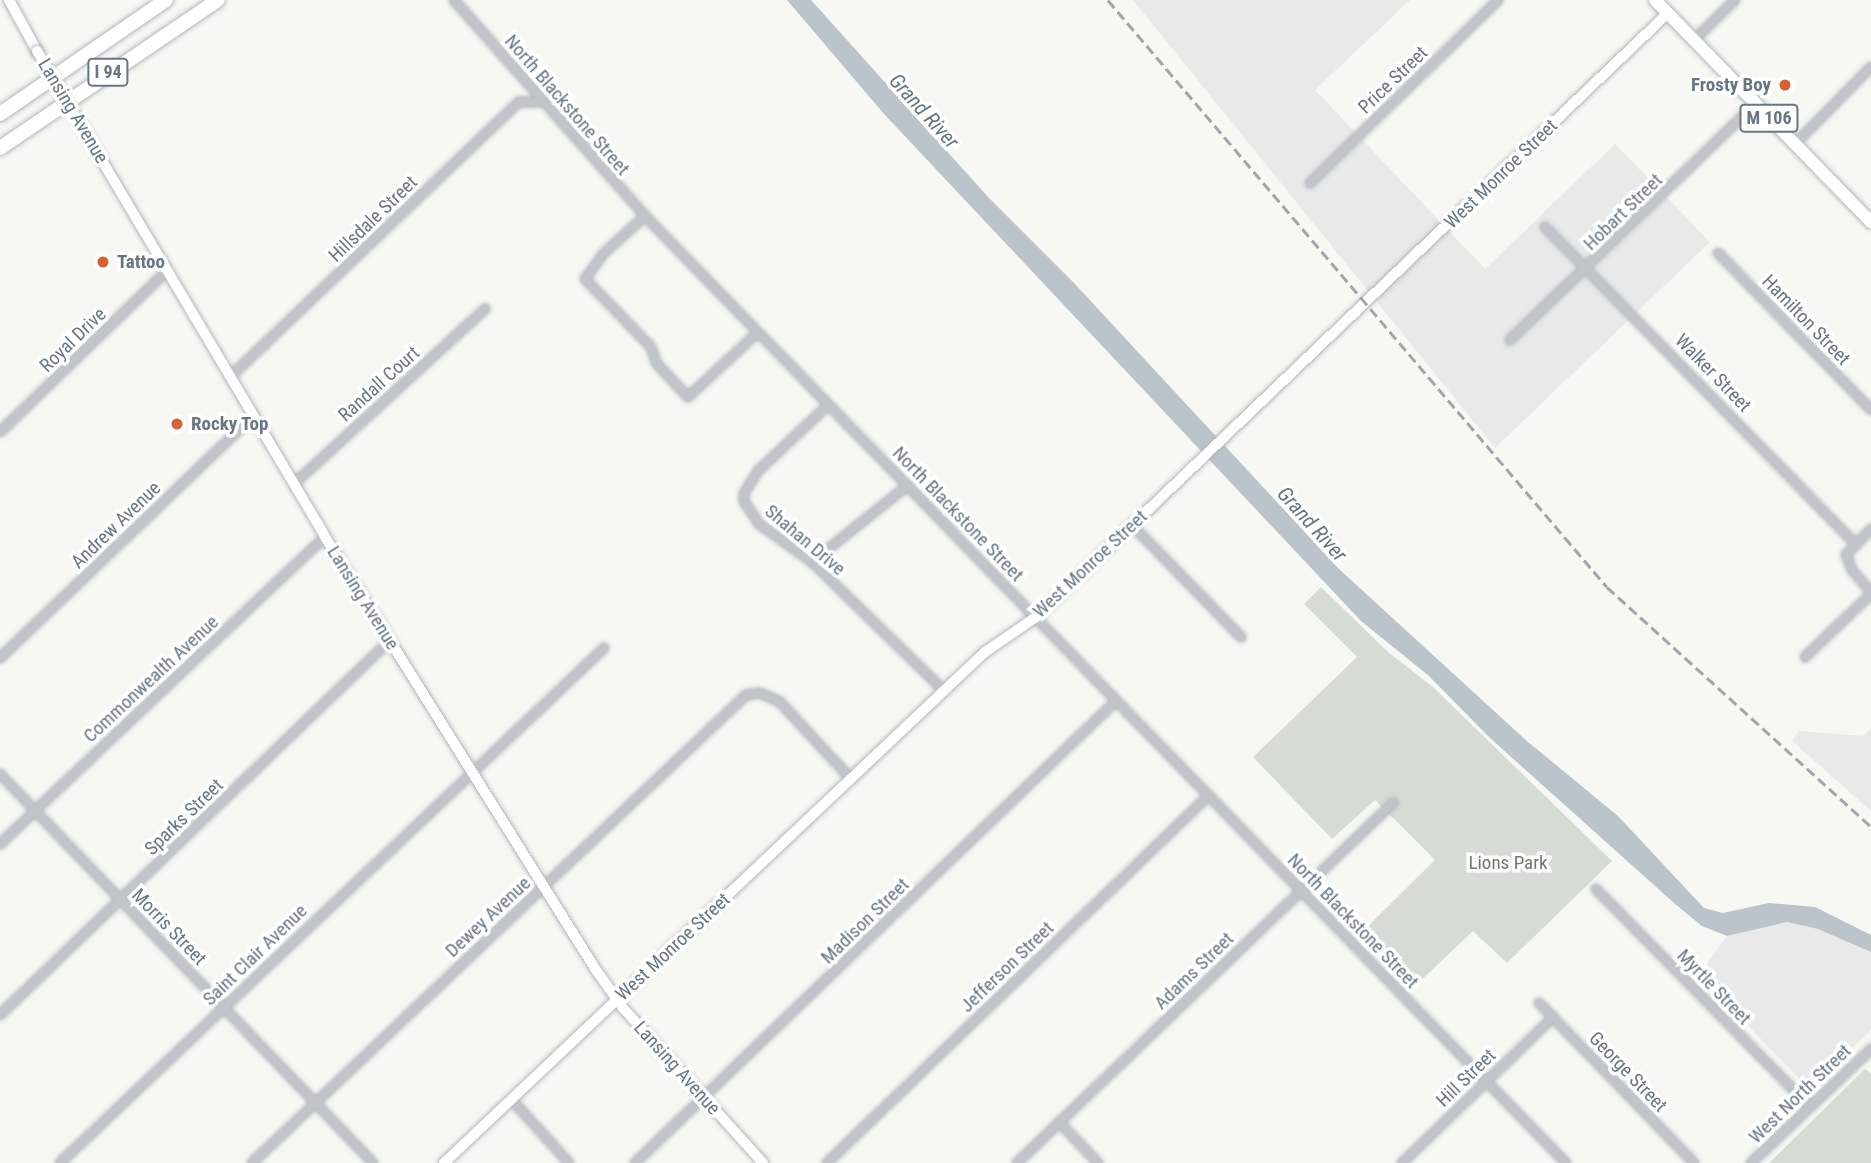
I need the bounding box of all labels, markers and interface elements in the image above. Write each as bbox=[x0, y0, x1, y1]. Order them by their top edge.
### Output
street label: North Blackstone Street bbox=[500, 30, 634, 180]
street label: Price Street bbox=[1354, 41, 1432, 119]
street label: Lansing Avenue bbox=[33, 55, 113, 167]
road number: I 94 bbox=[87, 58, 129, 86]
water label: Grand River bbox=[884, 68, 964, 154]
place label: Frosty Boy bbox=[1691, 74, 1771, 96]
marker: Frosty Boy bbox=[1777, 77, 1793, 93]
road number: M 106 bbox=[1739, 104, 1799, 132]
street label: West Monroe Street bbox=[1440, 114, 1562, 234]
street label: Hobart Street bbox=[1579, 169, 1667, 255]
street label: Hillsdale Street bbox=[324, 171, 422, 267]
place label: Tattoo bbox=[117, 251, 165, 273]
marker: Tattoo bbox=[95, 254, 111, 270]
street label: Hamilton Street bbox=[1757, 270, 1855, 370]
street label: Royal Drive bbox=[35, 303, 111, 377]
street label: Walker Street bbox=[1670, 329, 1756, 417]
street label: Randall Court bbox=[334, 342, 424, 426]
place label: Rocky Top bbox=[191, 413, 269, 435]
marker: Rocky Top bbox=[169, 416, 185, 432]
street label: North Blackstone Street bbox=[888, 442, 1028, 586]
street label: Andrew Avenue bbox=[67, 477, 165, 573]
water label: Grand River bbox=[1272, 481, 1352, 567]
street label: Shahan Drive bbox=[760, 500, 850, 580]
street label: West Monroe Street bbox=[1028, 505, 1152, 623]
street label: Lansing Avenue bbox=[322, 542, 404, 654]
street label: Commonwealth Avenue bbox=[79, 611, 223, 747]
street label: Sparks Street bbox=[140, 774, 228, 860]
street label: North Blackstone Street bbox=[1283, 849, 1423, 993]
park label: Lions Park bbox=[1468, 852, 1548, 874]
street label: Dewey Avenue bbox=[441, 872, 535, 962]
street label: Madison Street bbox=[816, 873, 914, 969]
street label: Morris Street bbox=[127, 884, 211, 970]
street label: West Monroe Street bbox=[611, 888, 735, 1006]
street label: Saint Clair Avenue bbox=[198, 900, 312, 1010]
street label: Jefferson Street bbox=[956, 917, 1058, 1017]
street label: Adams Street bbox=[1150, 928, 1238, 1014]
street label: Myrtle Street bbox=[1672, 944, 1756, 1030]
street label: Lansing Avenue bbox=[629, 1017, 725, 1119]
street label: George Street bbox=[1584, 1027, 1672, 1117]
street label: West North Street bbox=[1744, 1040, 1856, 1148]
street label: Hill Street bbox=[1432, 1044, 1500, 1112]

